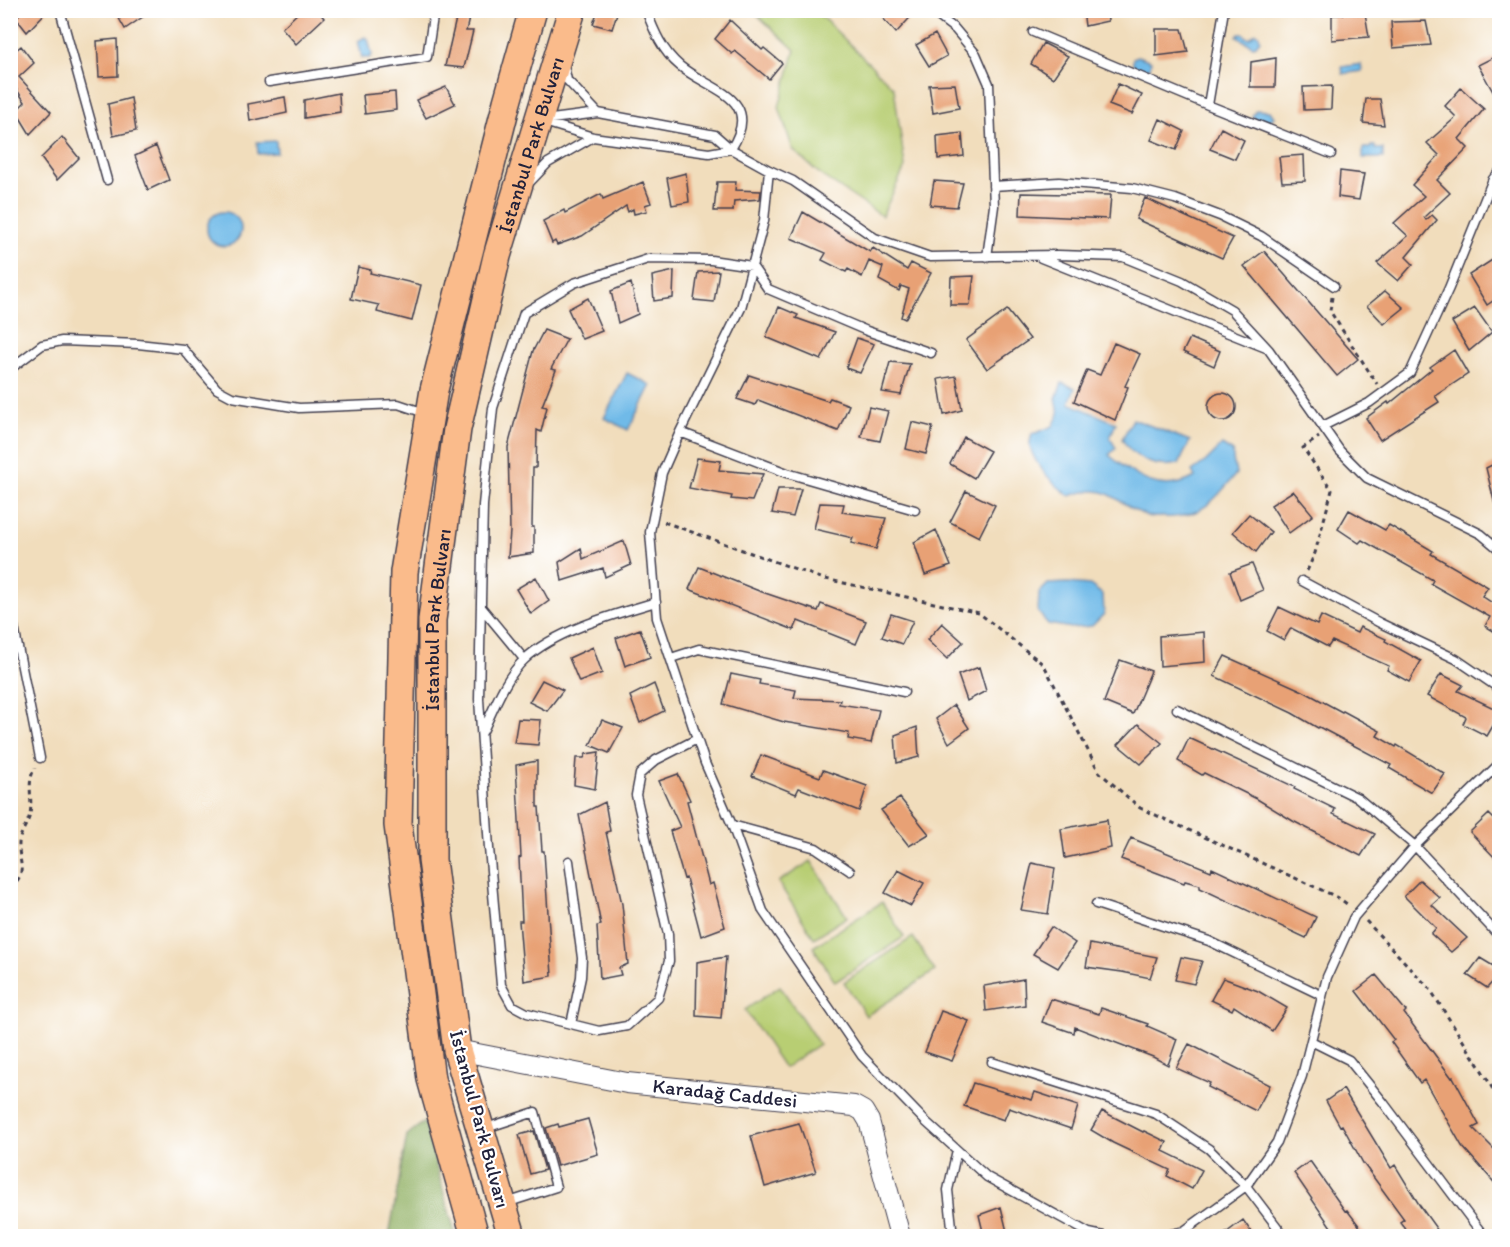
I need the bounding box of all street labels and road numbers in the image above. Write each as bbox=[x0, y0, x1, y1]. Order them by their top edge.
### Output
street label: İstanbul Park Bulvarı bbox=[493, 54, 569, 236]
street label: İstanbul Park Bulvarı bbox=[420, 527, 456, 711]
street label: İstanbul Park Bulvarı bbox=[445, 1027, 515, 1211]
street label: Karadağ Caddesi bbox=[651, 1073, 799, 1113]

